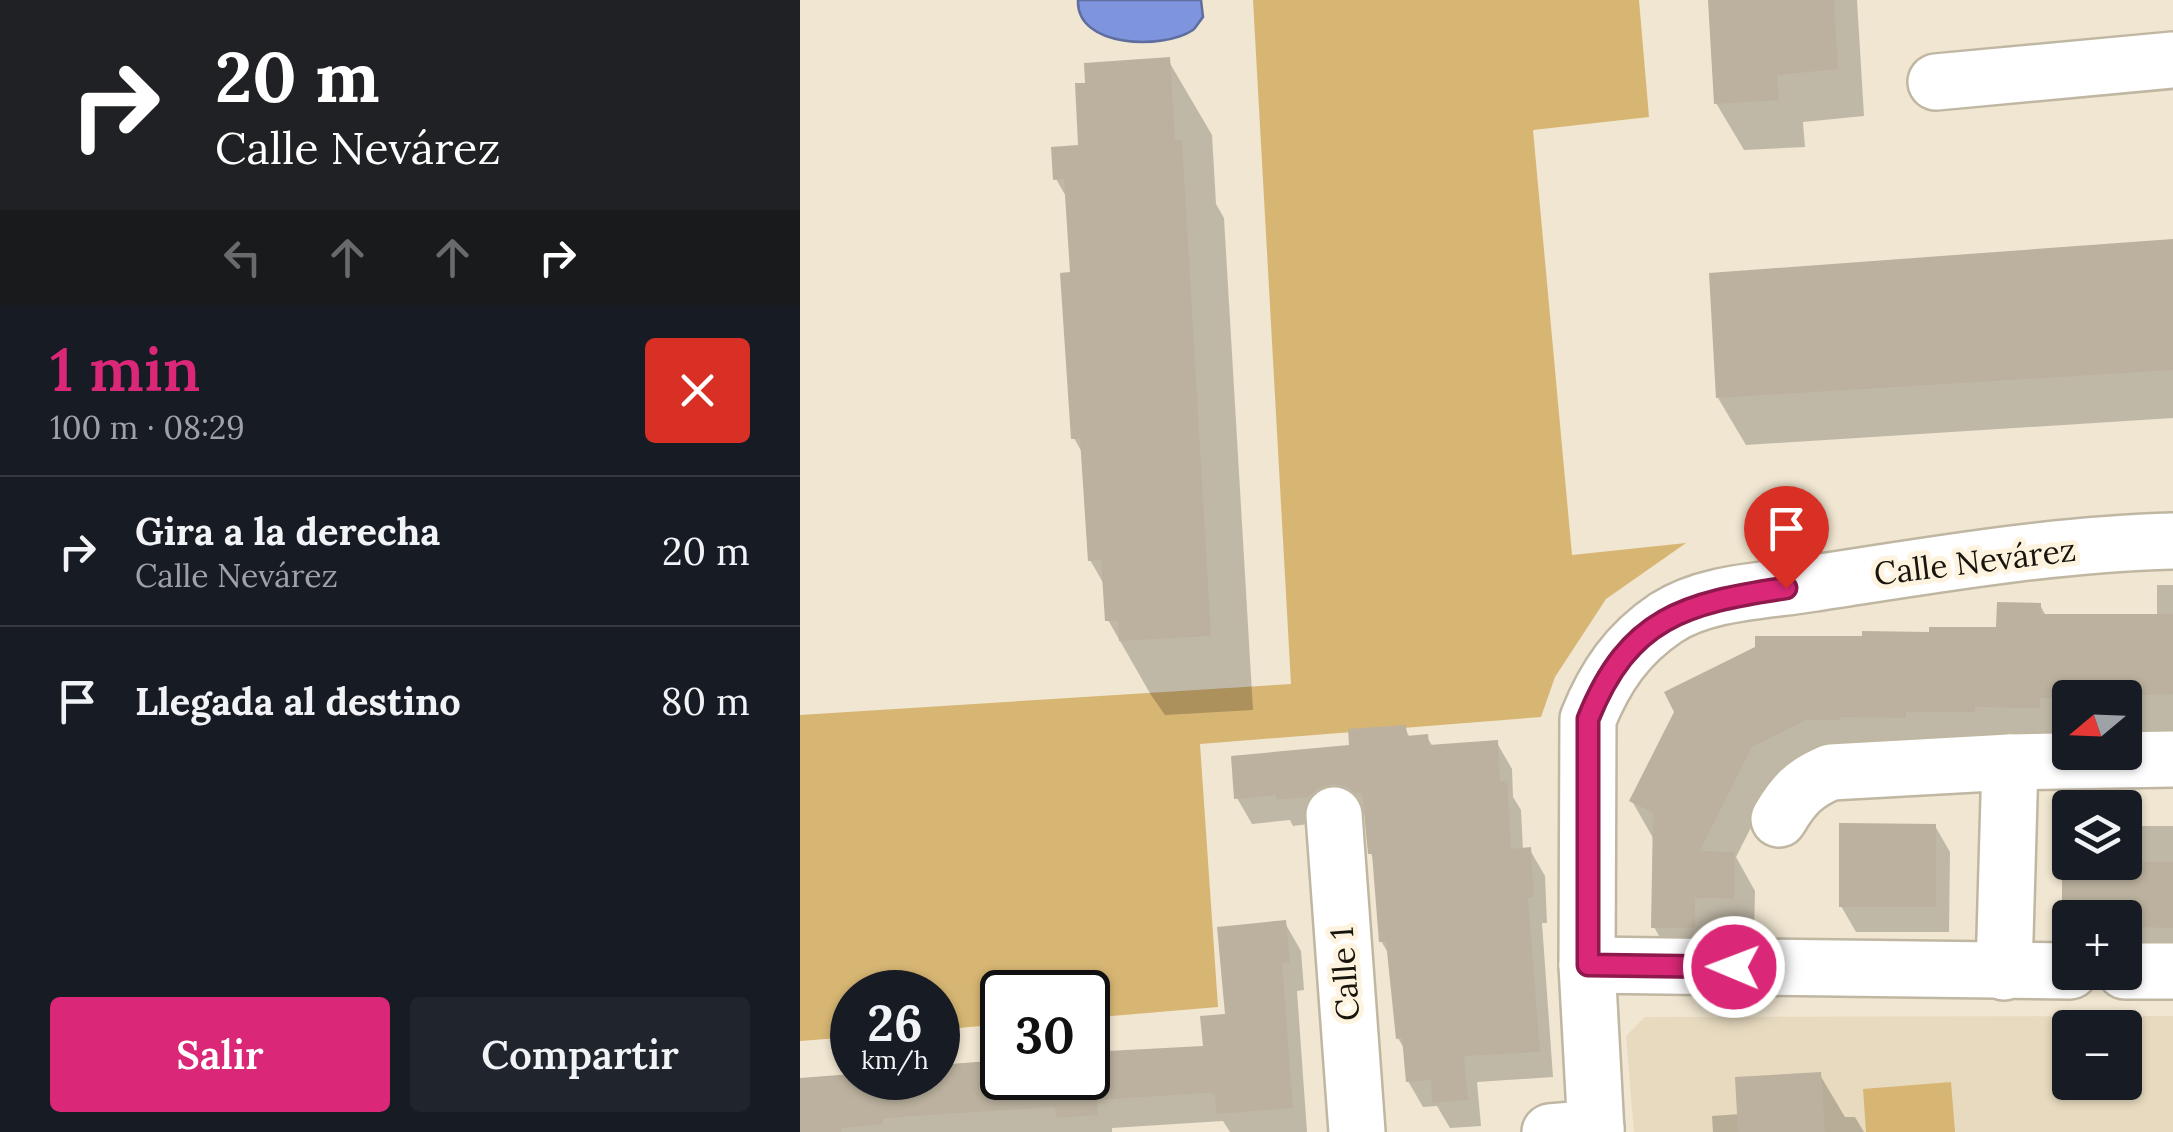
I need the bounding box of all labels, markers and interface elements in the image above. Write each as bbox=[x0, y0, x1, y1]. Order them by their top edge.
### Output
text: 20 m bbox=[215, 32, 380, 121]
icon: right bbox=[50, 40, 180, 170]
text: Calle Nevárez bbox=[215, 119, 500, 176]
icon: left bbox=[215, 230, 270, 285]
icon: ahead bbox=[320, 230, 375, 285]
icon: ahead bbox=[425, 230, 480, 285]
icon: right bbox=[530, 230, 585, 285]
text: 1 min bbox=[50, 331, 200, 407]
button: close bbox=[645, 338, 750, 443]
text: 100 m · 08:29 bbox=[50, 407, 245, 448]
pin bbox=[1744, 486, 1829, 589]
icon: arrive bbox=[1759, 501, 1814, 556]
text: Gira a la derecha bbox=[135, 507, 440, 555]
icon: right bbox=[50, 524, 105, 579]
text: 20 m bbox=[662, 527, 750, 575]
street label: Calle Nevárez bbox=[1872, 529, 2078, 594]
text: Calle Nevárez bbox=[135, 555, 338, 596]
icon: arrive bbox=[50, 674, 105, 729]
text: Llegada al destino bbox=[135, 677, 461, 725]
text: 80 m bbox=[661, 677, 750, 725]
north arrow bbox=[2052, 680, 2142, 770]
map controls bbox=[2052, 680, 2142, 1100]
button: layers bbox=[2052, 790, 2142, 880]
button: + bbox=[2052, 900, 2142, 990]
position arrow bbox=[1682, 915, 1786, 1019]
street label: Calle 1 bbox=[1321, 926, 1368, 1022]
speed limit sign: 30 bbox=[980, 970, 1110, 1100]
text: 26 bbox=[867, 991, 923, 1055]
button: Salir bbox=[50, 997, 390, 1112]
button: Compartir bbox=[410, 997, 750, 1112]
button: − bbox=[2052, 1010, 2142, 1100]
text: km/h bbox=[861, 1044, 929, 1076]

